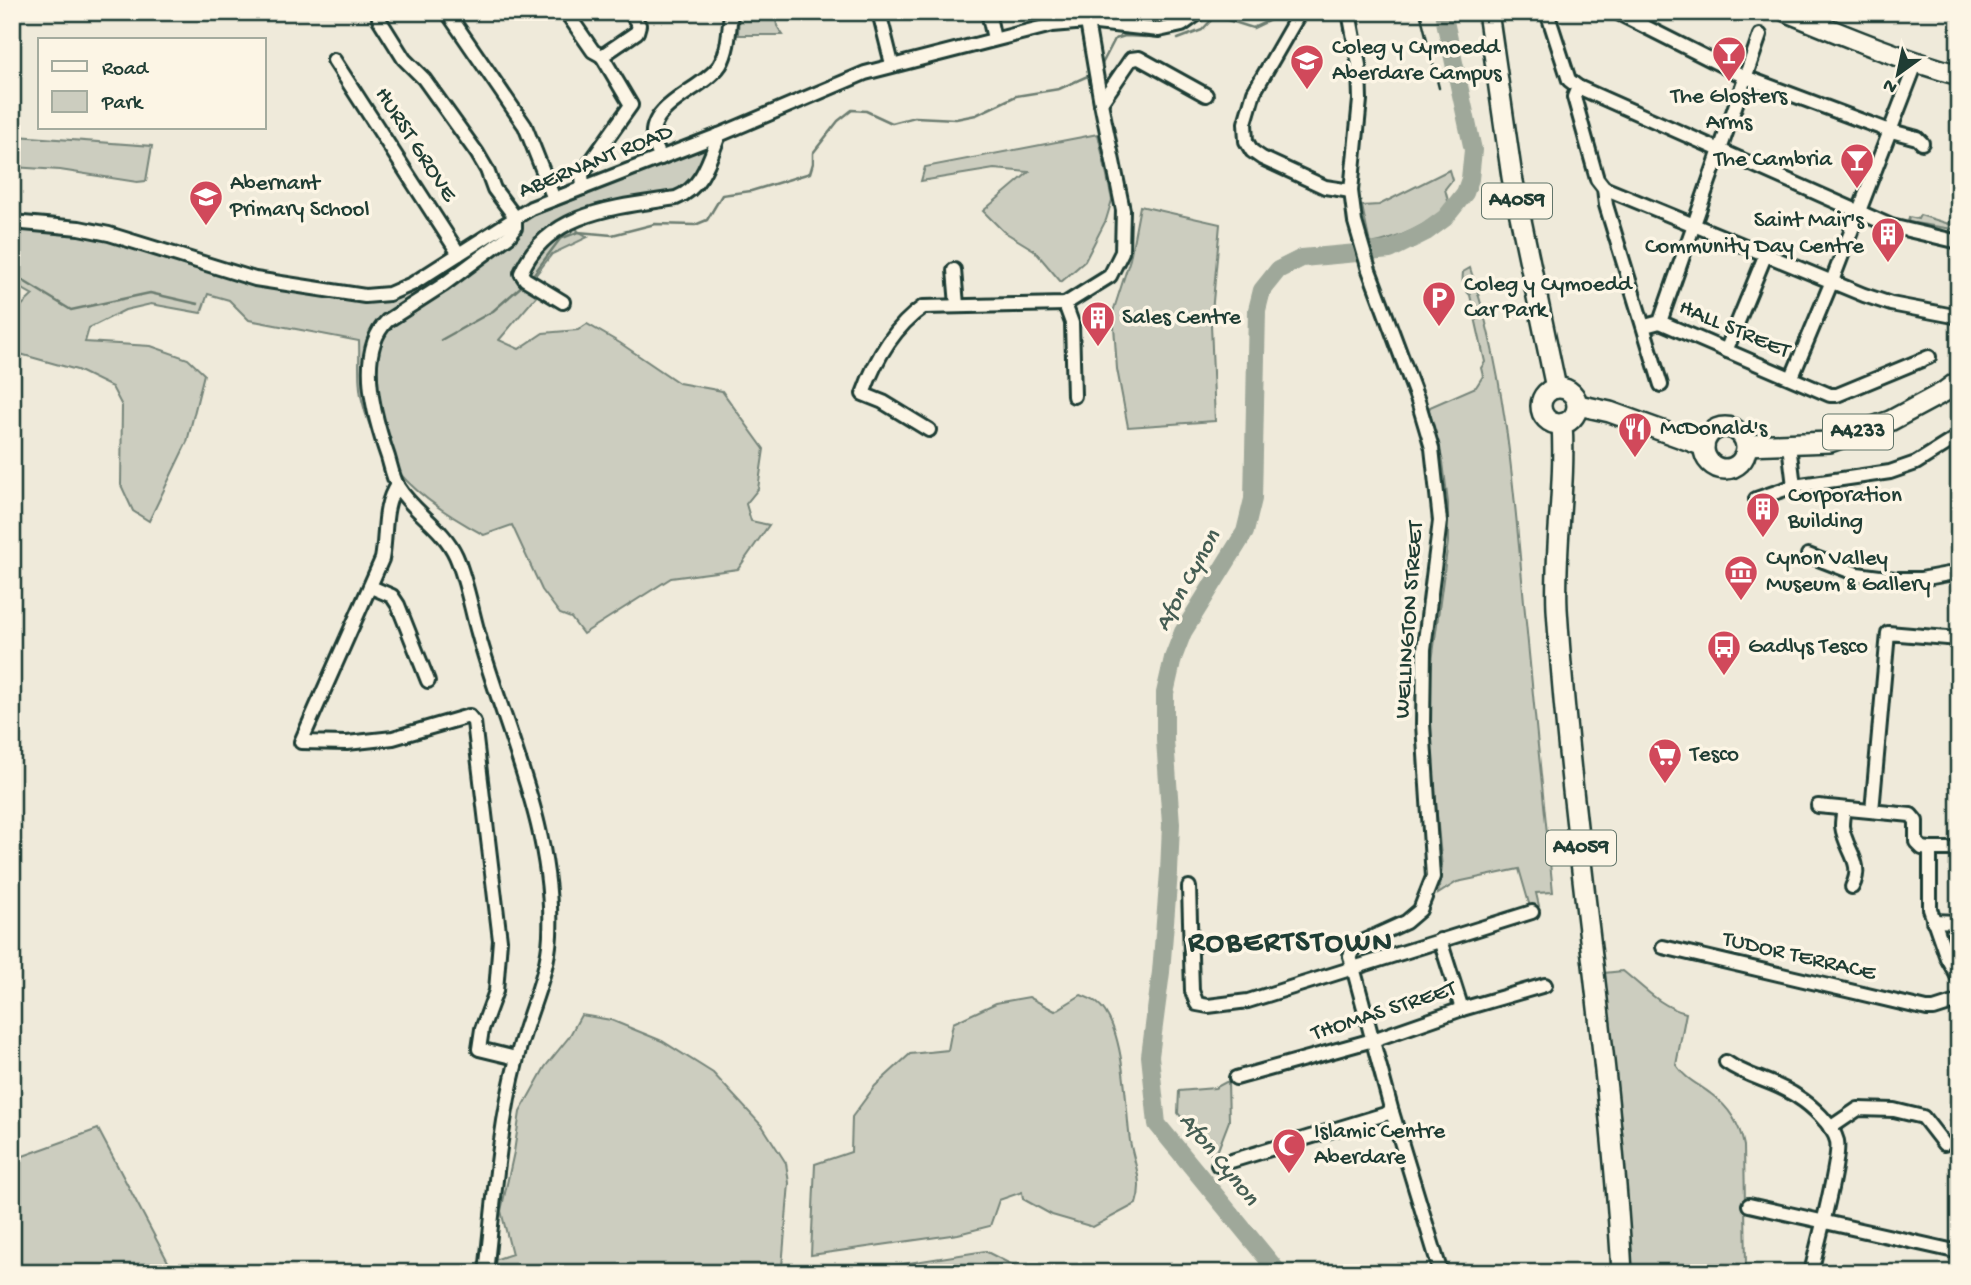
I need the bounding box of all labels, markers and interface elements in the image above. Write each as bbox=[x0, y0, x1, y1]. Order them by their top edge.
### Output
bar icon: The Glosters Arms bbox=[1710, 34, 1748, 83]
place label: Coleg y Cymoedd Aberdare Campus bbox=[1332, 35, 1502, 88]
legend bbox=[38, 38, 266, 130]
north arrow bbox=[1862, 38, 1932, 108]
school or university icon: Coleg y Cymoedd Aberdare Campus bbox=[1288, 42, 1326, 91]
text: Road bbox=[102, 58, 150, 83]
text: N bbox=[1879, 72, 1902, 98]
street label: HURST GROVE bbox=[368, 83, 463, 209]
place label: The Glosters Arms bbox=[1669, 84, 1788, 137]
text: Park bbox=[101, 92, 145, 117]
street label: ABERNANT ROAD bbox=[515, 118, 678, 205]
bar icon: The Cambria bbox=[1838, 141, 1876, 190]
place label: The Cambria bbox=[1712, 147, 1833, 174]
place label: Abernant Primary School bbox=[229, 171, 370, 224]
school or university icon: Abernant Primary School bbox=[187, 178, 225, 227]
road number: A4059 bbox=[1482, 184, 1552, 218]
place label: Saint Mair's Community Day Centre bbox=[1645, 208, 1865, 261]
building icon: Saint Mair's Community Day Centre bbox=[1869, 215, 1907, 264]
place label: Coleg y Cymoedd Car Park bbox=[1464, 272, 1633, 325]
parking icon: Coleg y Cymoedd Car Park bbox=[1420, 279, 1458, 328]
street label: HALL STREET bbox=[1674, 295, 1795, 366]
building icon: Sales Centre bbox=[1079, 299, 1117, 348]
place label: Sales Centre bbox=[1122, 305, 1242, 332]
restaurant icon: McDonald's bbox=[1616, 410, 1654, 459]
road number: A4233 bbox=[1823, 414, 1893, 450]
place label: McDonald's bbox=[1660, 416, 1768, 443]
place label: Corporation Building bbox=[1787, 483, 1902, 536]
building icon: Corporation Building bbox=[1744, 490, 1782, 539]
street label: WELLINGTON STREET bbox=[1390, 519, 1430, 720]
water label: Afon Cynon bbox=[1149, 525, 1229, 637]
place label: Cynon Valley Museum & Gallery bbox=[1766, 546, 1930, 599]
museum icon: Cynon Valley Museum & Gallery bbox=[1722, 553, 1760, 602]
bus stop icon: Gadlys Tesco bbox=[1705, 628, 1743, 677]
place label: Gadlys Tesco bbox=[1748, 634, 1868, 661]
supermarket icon: Tesco bbox=[1646, 736, 1684, 785]
place label: Tesco bbox=[1688, 742, 1739, 769]
road number: A4059 bbox=[1546, 830, 1616, 866]
street label: TUDOR TERRACE bbox=[1718, 926, 1880, 988]
district label: ROBERTSTOWN bbox=[1187, 927, 1394, 962]
street label: THOMAS STREET bbox=[1306, 976, 1461, 1049]
water label: Afon Cynon bbox=[1172, 1108, 1265, 1213]
place label: Islamic Centre Aberdare bbox=[1314, 1119, 1446, 1172]
mosque icon: Islamic Centre Aberdare bbox=[1270, 1126, 1308, 1175]

